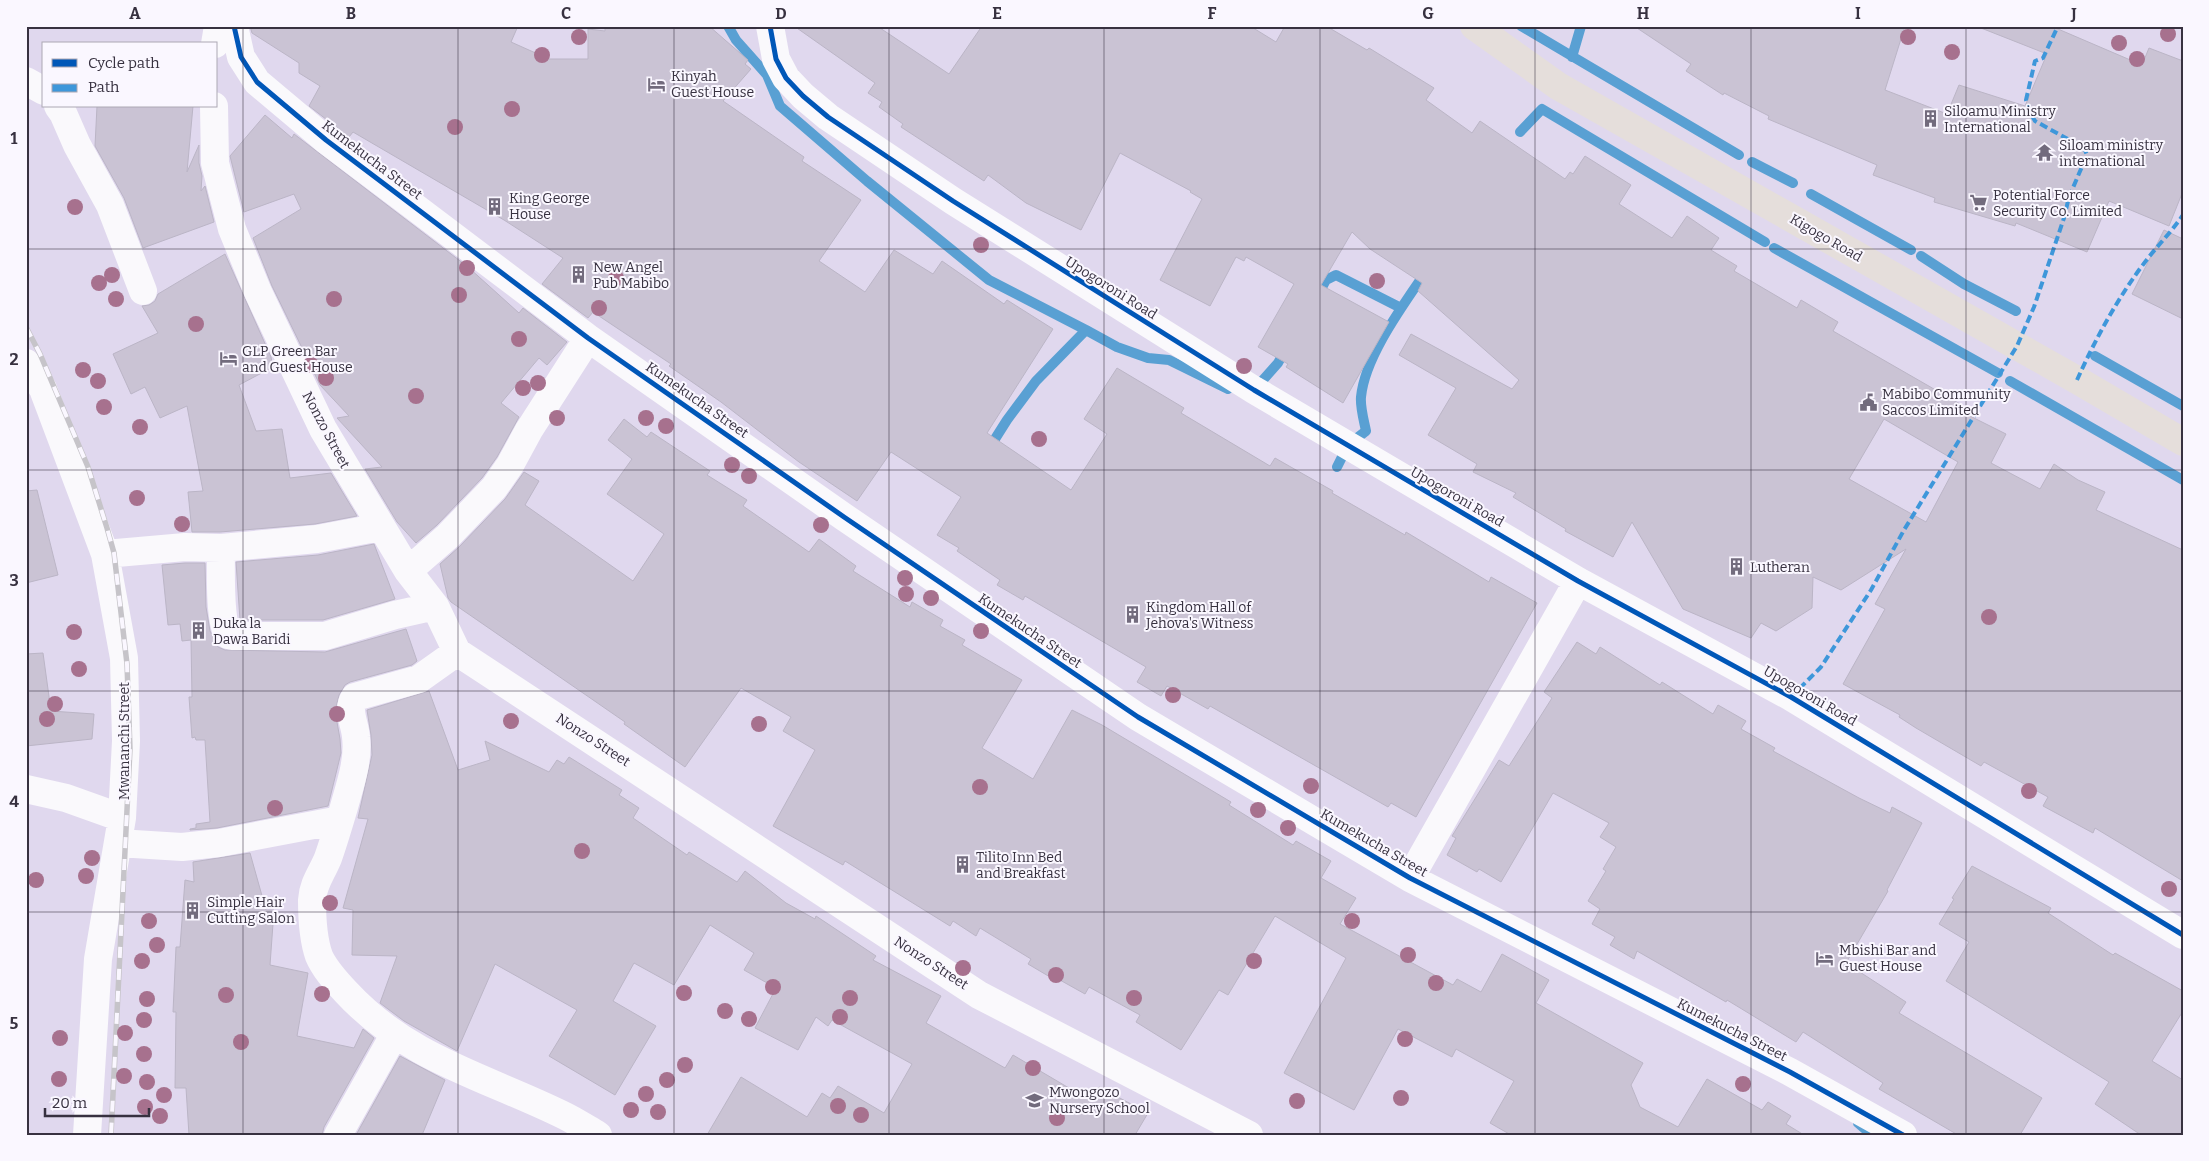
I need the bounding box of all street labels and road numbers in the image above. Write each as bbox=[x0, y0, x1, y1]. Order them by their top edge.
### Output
street label: Kumekucha Street bbox=[318, 117, 426, 203]
street label: Kigogo Road bbox=[1787, 210, 1865, 266]
street label: Upogoroni Road bbox=[1062, 253, 1160, 323]
street label: Kumekucha Street bbox=[642, 358, 752, 442]
street label: Nonzo Street bbox=[299, 389, 353, 471]
street label: Upogoroni Road bbox=[1407, 463, 1507, 531]
street label: Kumekucha Street bbox=[975, 590, 1085, 672]
street label: Upogoroni Road bbox=[1760, 662, 1860, 730]
street label: Mwananchi Street bbox=[116, 682, 133, 800]
street label: Nonzo Street bbox=[553, 710, 633, 770]
street label: Kumekucha Street bbox=[1317, 805, 1431, 881]
street label: Nonzo Street bbox=[891, 933, 971, 993]
street label: Kumekucha Street bbox=[1674, 995, 1790, 1065]

